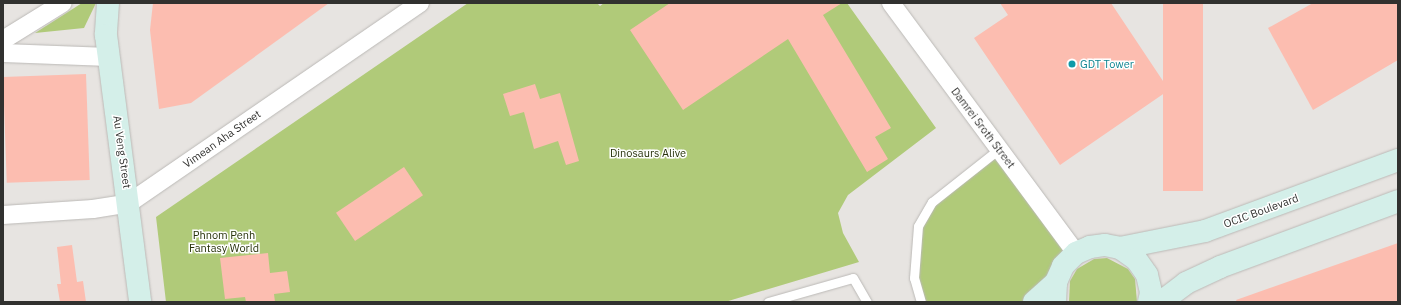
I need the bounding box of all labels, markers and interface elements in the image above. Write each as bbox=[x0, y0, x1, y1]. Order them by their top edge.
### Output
place label: GDT Tower bbox=[1080, 57, 1134, 71]
marker: GDT Tower bbox=[1067, 59, 1077, 69]
street label: Damrei Sroth Street bbox=[948, 85, 1018, 171]
street label: Vimean Aha Street bbox=[181, 107, 263, 171]
street label: Au Veng Street bbox=[110, 115, 134, 189]
park label: Dinosaurs Alive bbox=[610, 146, 686, 160]
street label: OCIC Boulevard bbox=[1222, 191, 1300, 231]
park label: Phnom Penh Fantasy World bbox=[189, 229, 259, 255]

